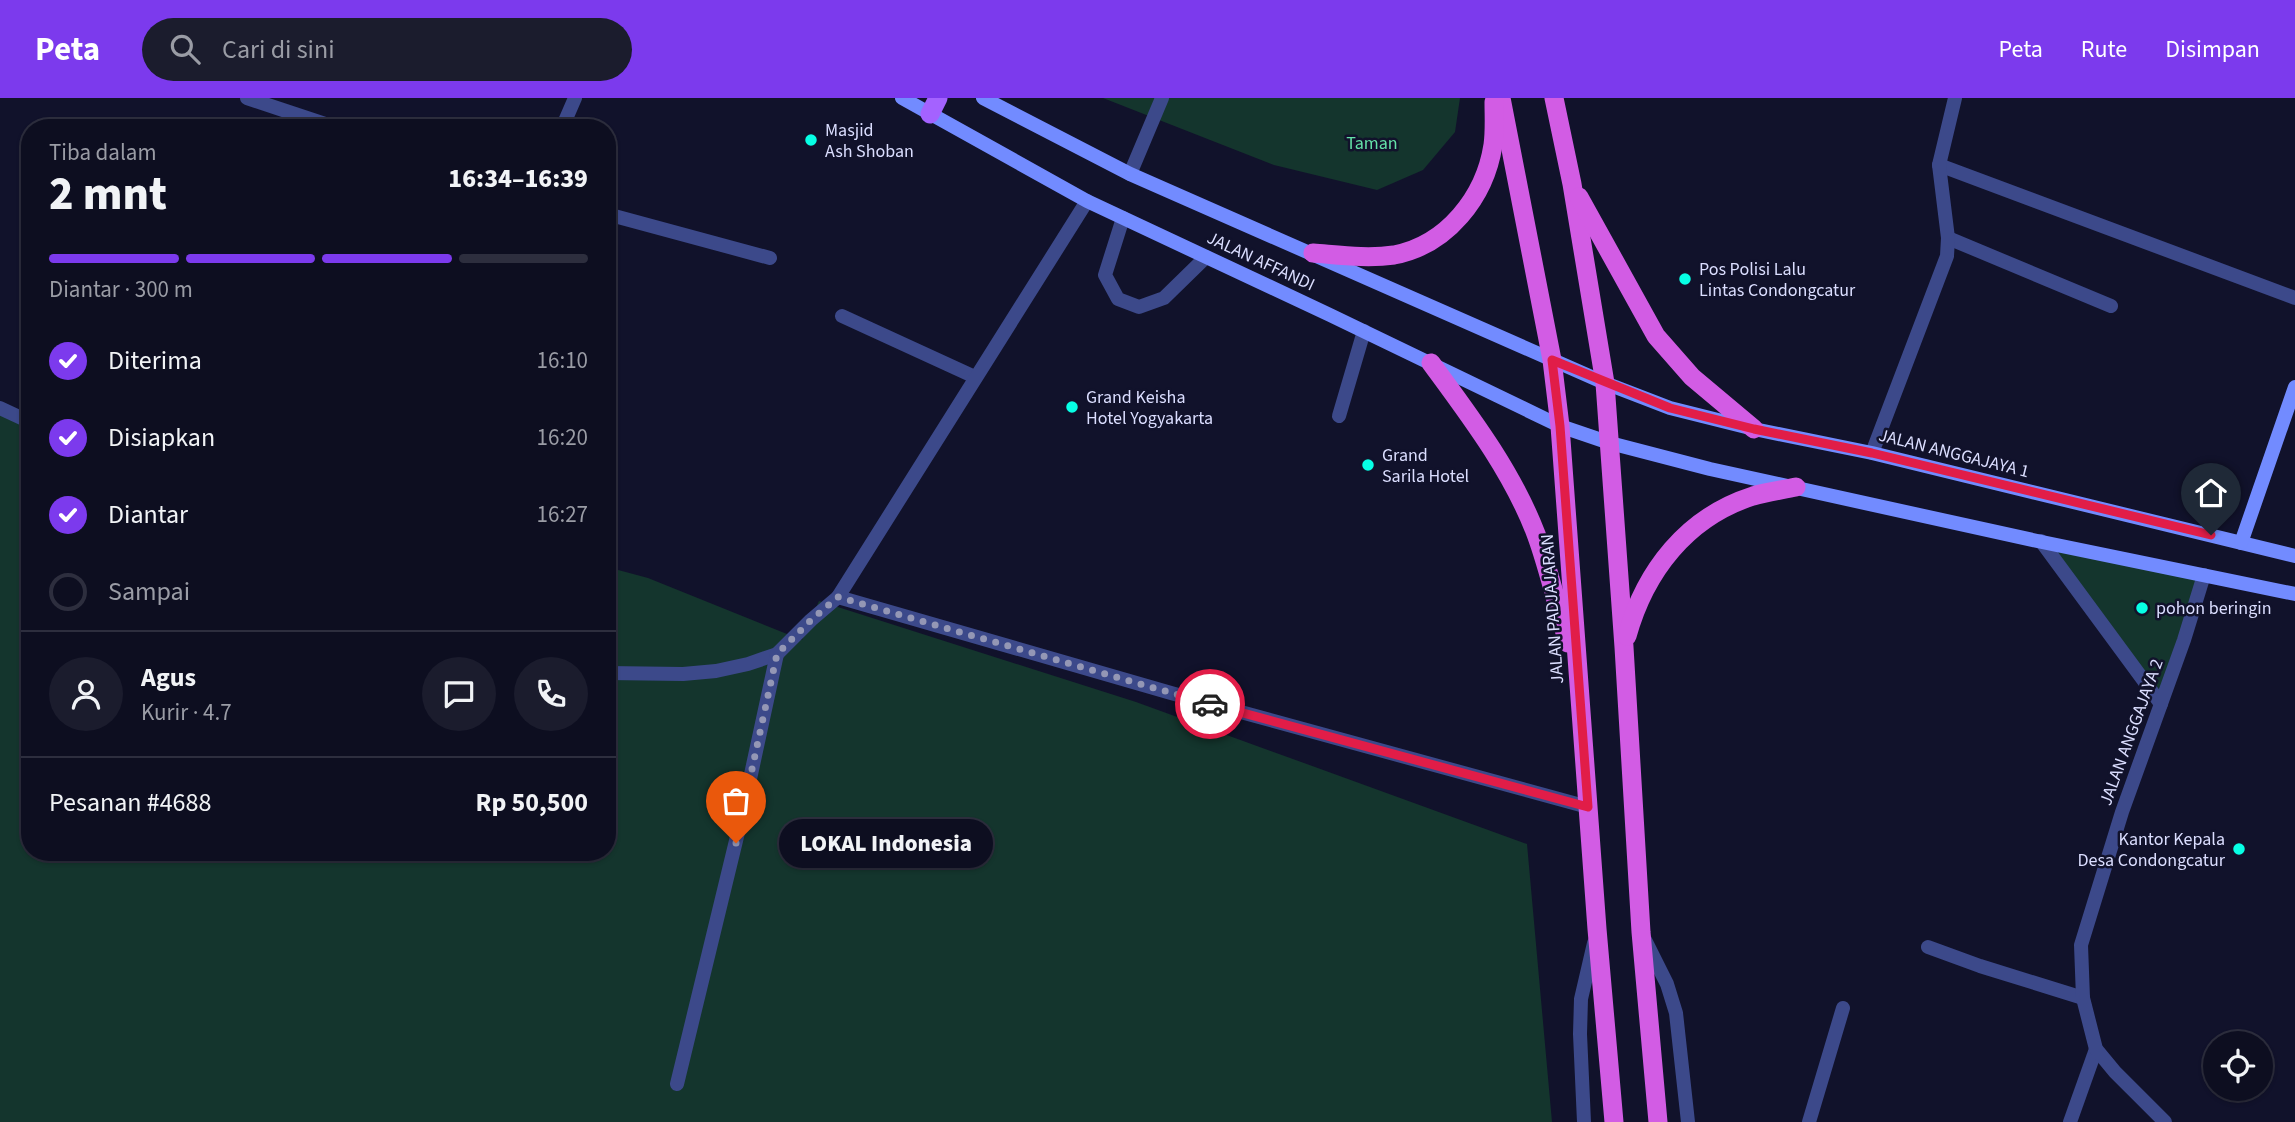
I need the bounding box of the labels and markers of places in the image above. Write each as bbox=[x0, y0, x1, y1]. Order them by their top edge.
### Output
place label: Masjid Ash Shoban bbox=[825, 118, 914, 164]
marker: Masjid Ash Shoban bbox=[803, 132, 819, 148]
place label: Pos Polisi Lalu Lintas Condongcatur bbox=[1699, 257, 1856, 303]
marker: Pos Polisi Lalu Lintas Condongcatur bbox=[1677, 271, 1693, 287]
place label: Grand Keisha Hotel Yogyakarta bbox=[1086, 385, 1213, 431]
marker: Grand Keisha Hotel Yogyakarta bbox=[1064, 399, 1080, 415]
place label: Grand Sarila Hotel bbox=[1382, 443, 1469, 489]
marker: Grand Sarila Hotel bbox=[1360, 457, 1376, 473]
pin bbox=[2181, 463, 2241, 535]
place label: pohon beringin bbox=[2156, 596, 2272, 621]
marker: pohon beringin bbox=[2134, 600, 2150, 616]
pin bbox=[706, 771, 766, 843]
callout: LOKAL Indonesia bbox=[778, 818, 992, 868]
place label: Kantor Kepala Desa Condongcatur bbox=[2078, 827, 2226, 873]
marker: Kantor Kepala Desa Condongcatur bbox=[2231, 841, 2247, 857]

